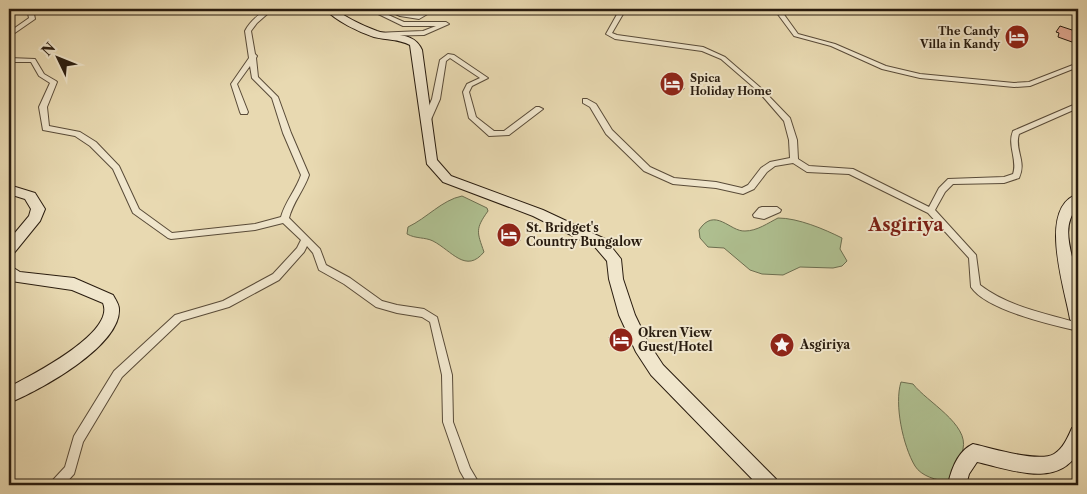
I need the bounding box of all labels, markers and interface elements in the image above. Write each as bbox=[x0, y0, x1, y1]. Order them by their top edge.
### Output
place label: The Candy Villa in Kandy bbox=[919, 24, 1000, 51]
hotel icon: The Candy Villa in Kandy bbox=[1004, 24, 1030, 50]
north arrow bbox=[32, 32, 82, 82]
text: N bbox=[38, 39, 59, 60]
hotel icon: Spica Holiday Home bbox=[659, 71, 685, 97]
place label: Spica Holiday Home bbox=[690, 71, 772, 98]
district label: Asgiriya bbox=[867, 214, 944, 236]
place label: St. Bridget's Country Bungalow bbox=[526, 220, 643, 249]
hotel icon: St. Bridget's Country Bungalow bbox=[496, 222, 522, 248]
place label: Okren View Guest/Hotel bbox=[638, 325, 713, 354]
hotel icon: Okren View Guest/Hotel bbox=[608, 327, 634, 353]
place icon: Asgiriya bbox=[769, 332, 795, 358]
place label: Asgiriya bbox=[799, 337, 851, 352]

